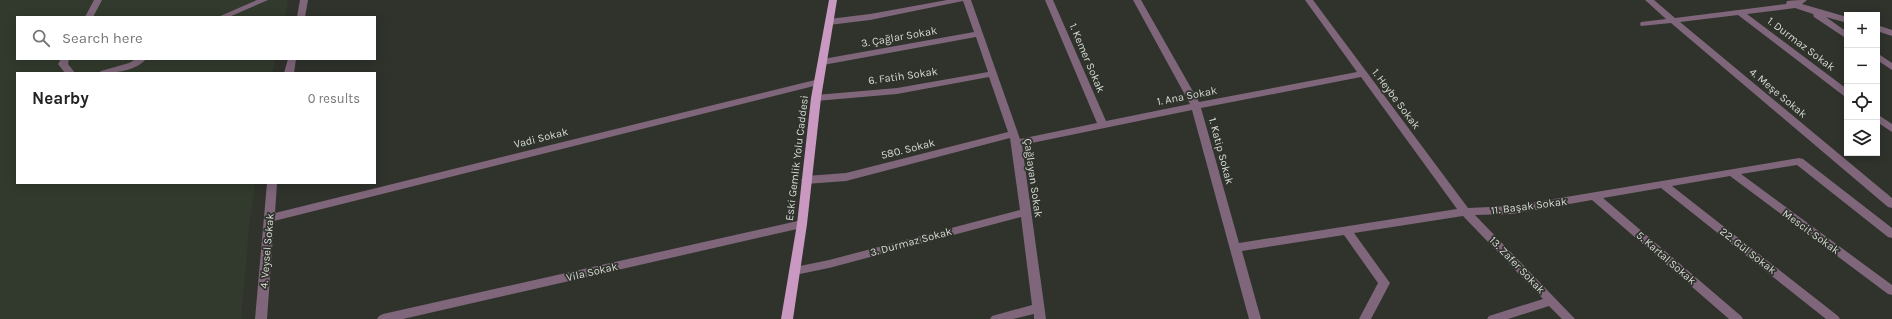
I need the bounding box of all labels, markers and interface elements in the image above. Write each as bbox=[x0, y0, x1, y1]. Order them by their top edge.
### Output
map controls bbox=[1844, 12, 1880, 156]
button: + bbox=[1844, 12, 1880, 48]
street label: 1. Durmaz Sokak bbox=[1765, 14, 1837, 74]
search box bbox=[16, 16, 376, 60]
street label: 1. Kemer Sokak bbox=[1067, 21, 1107, 95]
street label: 3. Çağlar Sokak bbox=[860, 24, 938, 50]
icon: search bbox=[30, 27, 52, 49]
text: Search here bbox=[62, 29, 143, 47]
button: − bbox=[1844, 48, 1880, 84]
street label: 6. Fatih Sokak bbox=[867, 65, 939, 87]
street label: 4. Meşe Sokak bbox=[1747, 65, 1809, 121]
street label: 1. Heybe Sokak bbox=[1369, 66, 1423, 132]
street label: 1. Ana Sokak bbox=[1156, 84, 1218, 108]
button: locate bbox=[1844, 84, 1880, 120]
text: Nearby bbox=[32, 88, 89, 108]
text: 0 results bbox=[308, 91, 360, 106]
street label: Eski Gemlik Yolu Caddesi bbox=[783, 94, 811, 222]
street label: 1. Katip Sokak bbox=[1206, 116, 1236, 186]
button: layers bbox=[1844, 120, 1880, 156]
street label: Vadi Sokak bbox=[513, 125, 569, 151]
street label: 580. Sokak bbox=[880, 136, 936, 162]
street label: Çağlayan Sokak bbox=[1021, 138, 1045, 218]
street label: 11. Başak Sokak bbox=[1490, 195, 1568, 217]
street label: Mescit Sokak bbox=[1780, 207, 1842, 257]
street label: 4. Veysel Sokak bbox=[257, 213, 277, 289]
street label: 3. Durmaz Sokak bbox=[869, 225, 953, 259]
street label: 22. Gül Sokak bbox=[1717, 225, 1779, 277]
street label: 5. Kartal Sokak bbox=[1634, 229, 1698, 287]
street label: 13. Zafer Sokak bbox=[1486, 234, 1548, 296]
street label: Vila Sokak bbox=[565, 260, 619, 284]

